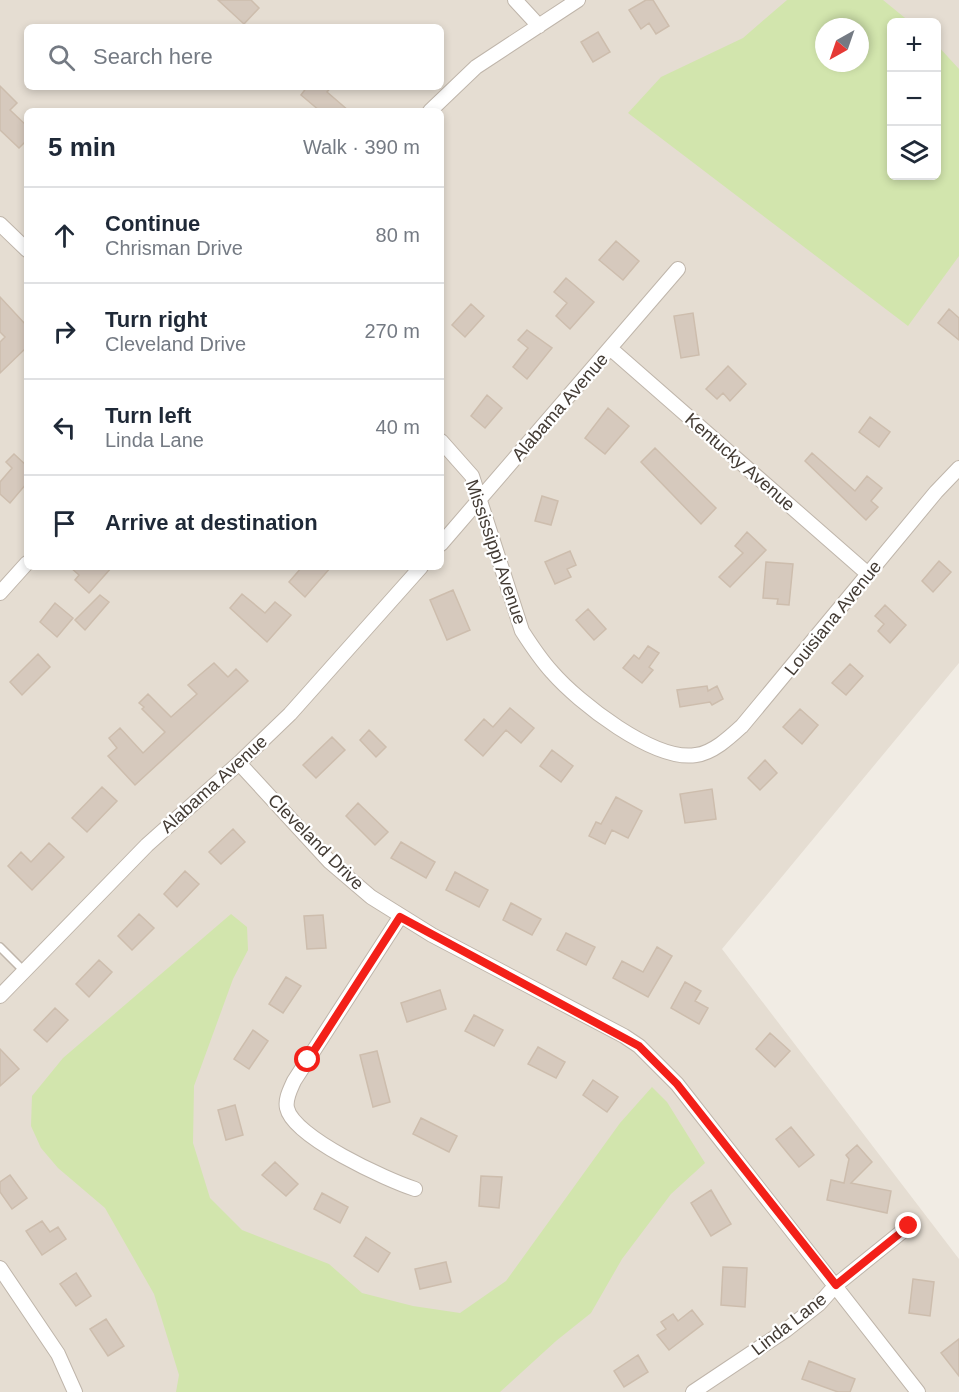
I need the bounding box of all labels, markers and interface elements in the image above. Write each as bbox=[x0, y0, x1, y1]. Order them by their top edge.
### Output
north arrow bbox=[815, 18, 869, 72]
map controls bbox=[887, 18, 941, 180]
button: + bbox=[887, 18, 941, 72]
search box bbox=[24, 24, 444, 90]
icon: search bbox=[45, 41, 78, 74]
text: Search here bbox=[93, 44, 213, 69]
button: − bbox=[887, 72, 941, 126]
button: layers bbox=[887, 126, 941, 180]
text: 5 min bbox=[48, 132, 116, 162]
text: Walk · 390 m bbox=[303, 136, 420, 158]
text: Continue bbox=[105, 211, 200, 236]
icon: ahead bbox=[48, 219, 81, 252]
text: 80 m bbox=[376, 224, 420, 246]
text: Chrisman Drive bbox=[105, 237, 243, 259]
text: Turn right bbox=[105, 307, 207, 332]
icon: right bbox=[48, 315, 81, 348]
text: 270 m bbox=[364, 320, 420, 342]
text: Cleveland Drive bbox=[105, 333, 246, 355]
street label: Alabama Avenue bbox=[508, 349, 612, 465]
text: Turn left bbox=[105, 403, 191, 428]
street label: Kentucky Avenue bbox=[681, 409, 799, 515]
icon: left bbox=[48, 411, 81, 444]
text: 40 m bbox=[376, 416, 420, 438]
text: Linda Lane bbox=[105, 429, 204, 451]
street label: Mississippi Avenue bbox=[462, 477, 530, 627]
icon: arrive bbox=[48, 507, 81, 540]
text: Arrive at destination bbox=[105, 510, 318, 535]
street label: Louisiana Avenue bbox=[781, 557, 885, 679]
street label: Alabama Avenue bbox=[157, 731, 271, 837]
street label: Cleveland Drive bbox=[264, 790, 368, 894]
route start bbox=[294, 1046, 320, 1072]
route end bbox=[895, 1212, 921, 1238]
street label: Linda Lane bbox=[748, 1289, 830, 1359]

